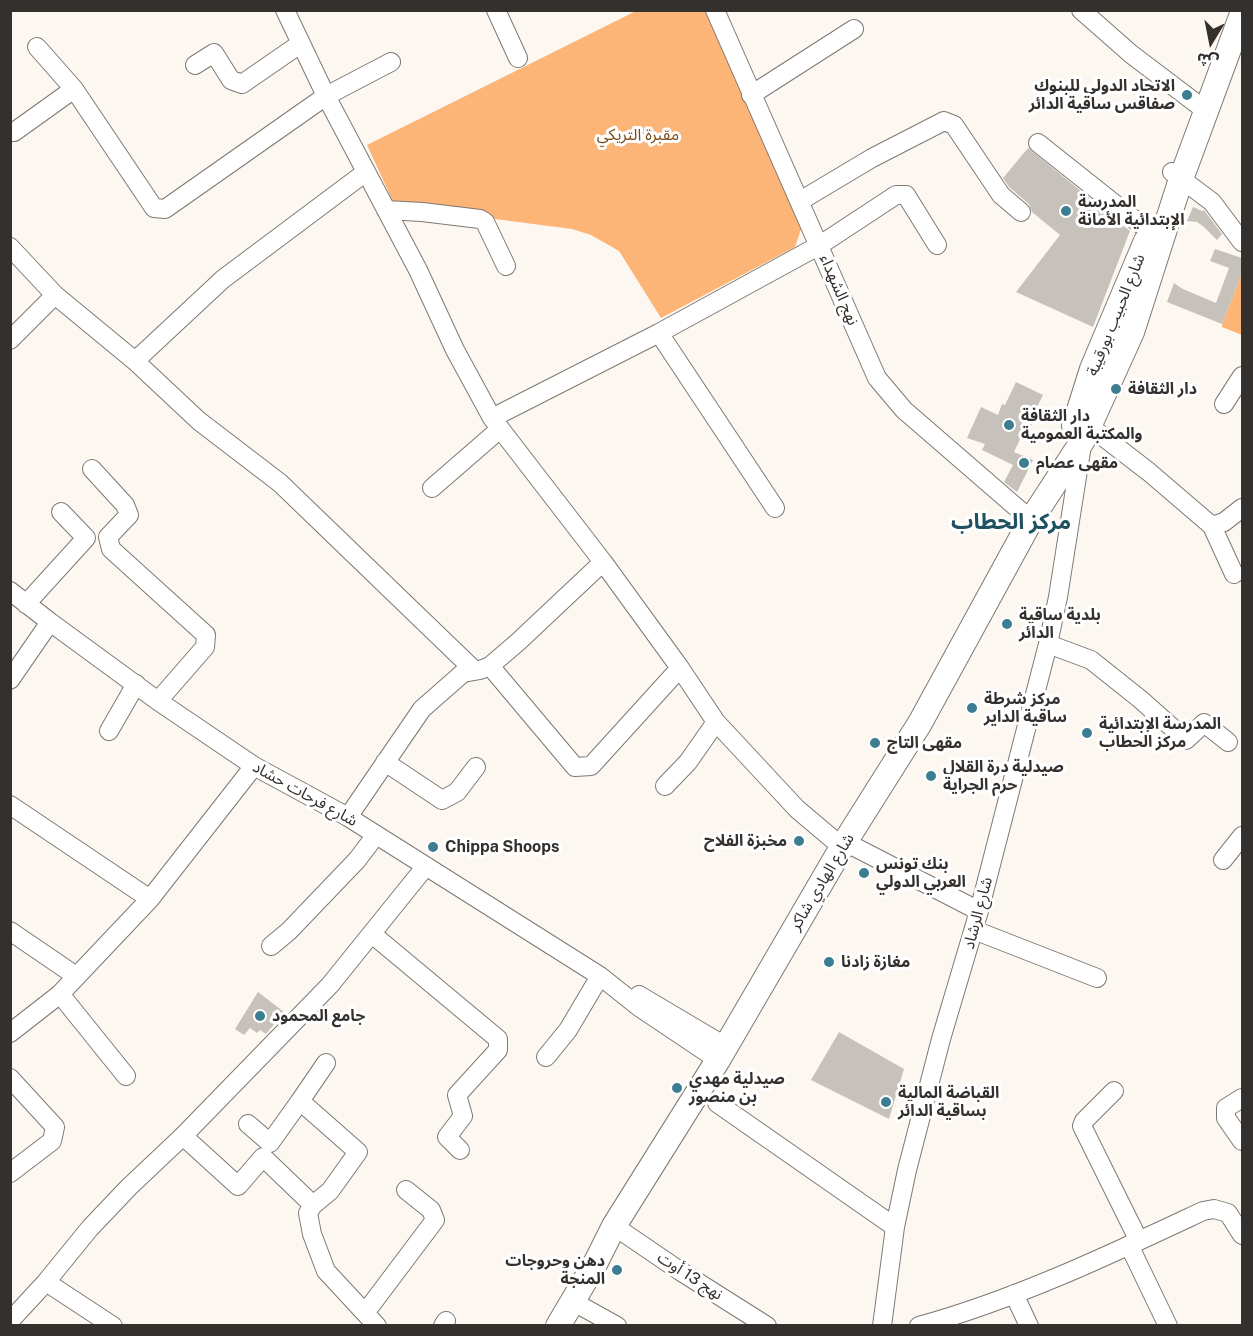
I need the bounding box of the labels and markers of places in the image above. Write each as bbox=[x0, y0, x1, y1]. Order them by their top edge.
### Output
place label: الاتحاد الدولي للبنوك صفاقس ساقية الدائر bbox=[1029, 76, 1175, 114]
marker: الاتحاد الدولي للبنوك صفاقس ساقية الدائر bbox=[1180, 88, 1194, 102]
place label: المدرسة الإبتدائية الأمانة bbox=[1078, 192, 1185, 230]
marker: المدرسة الإبتدائية الأمانة bbox=[1059, 204, 1073, 218]
place label: دار الثقافة bbox=[1128, 379, 1197, 399]
marker: دار الثقافة bbox=[1109, 382, 1123, 396]
place label: دار الثقافة والمكتبة العمومية bbox=[1021, 406, 1142, 444]
marker: دار الثقافة والمكتبة العمومية bbox=[1002, 418, 1016, 432]
place label: مقهى عصام bbox=[1036, 453, 1118, 473]
marker: مقهى عصام bbox=[1017, 456, 1031, 470]
place label: بلدية ساقية الدائر bbox=[1019, 605, 1101, 643]
marker: بلدية ساقية الدائر bbox=[1000, 617, 1014, 631]
place label: مركز شرطة ساقية الداير bbox=[984, 689, 1067, 727]
marker: مركز شرطة ساقية الداير bbox=[965, 701, 979, 715]
place label: المدرسة الإبتدائية مركز الحطاب bbox=[1099, 714, 1221, 752]
marker: المدرسة الإبتدائية مركز الحطاب bbox=[1080, 726, 1094, 740]
place label: مقهى التاج bbox=[887, 733, 962, 753]
marker: مقهى التاج bbox=[868, 736, 882, 750]
place label: صيدلية درة القلال حرم الجراية bbox=[943, 757, 1064, 795]
marker: صيدلية درة القلال حرم الجراية bbox=[924, 769, 938, 783]
place label: مخبزة الفلاح bbox=[704, 831, 787, 851]
marker: مخبزة الفلاح bbox=[792, 834, 806, 848]
place label: Chippa Shoops bbox=[445, 837, 559, 857]
marker: Chippa Shoops bbox=[426, 840, 440, 854]
place label: بنك تونس العربي الدولي bbox=[876, 854, 966, 892]
marker: بنك تونس العربي الدولي bbox=[857, 866, 871, 880]
place label: مغازة زادنا bbox=[841, 952, 910, 972]
marker: مغازة زادنا bbox=[822, 955, 836, 969]
place label: جامع المحمود bbox=[272, 1006, 365, 1026]
marker: جامع المحمود bbox=[253, 1009, 267, 1023]
place label: صيدلية مهدي بن منصور bbox=[689, 1069, 785, 1107]
marker: صيدلية مهدي بن منصور bbox=[670, 1081, 684, 1095]
place label: القباضة المالية بساقية الدائر bbox=[898, 1083, 999, 1121]
marker: القباضة المالية بساقية الدائر bbox=[879, 1095, 893, 1109]
place label: دهن وحروجات المنجة bbox=[505, 1251, 605, 1289]
marker: دهن وحروجات المنجة bbox=[610, 1263, 624, 1277]

